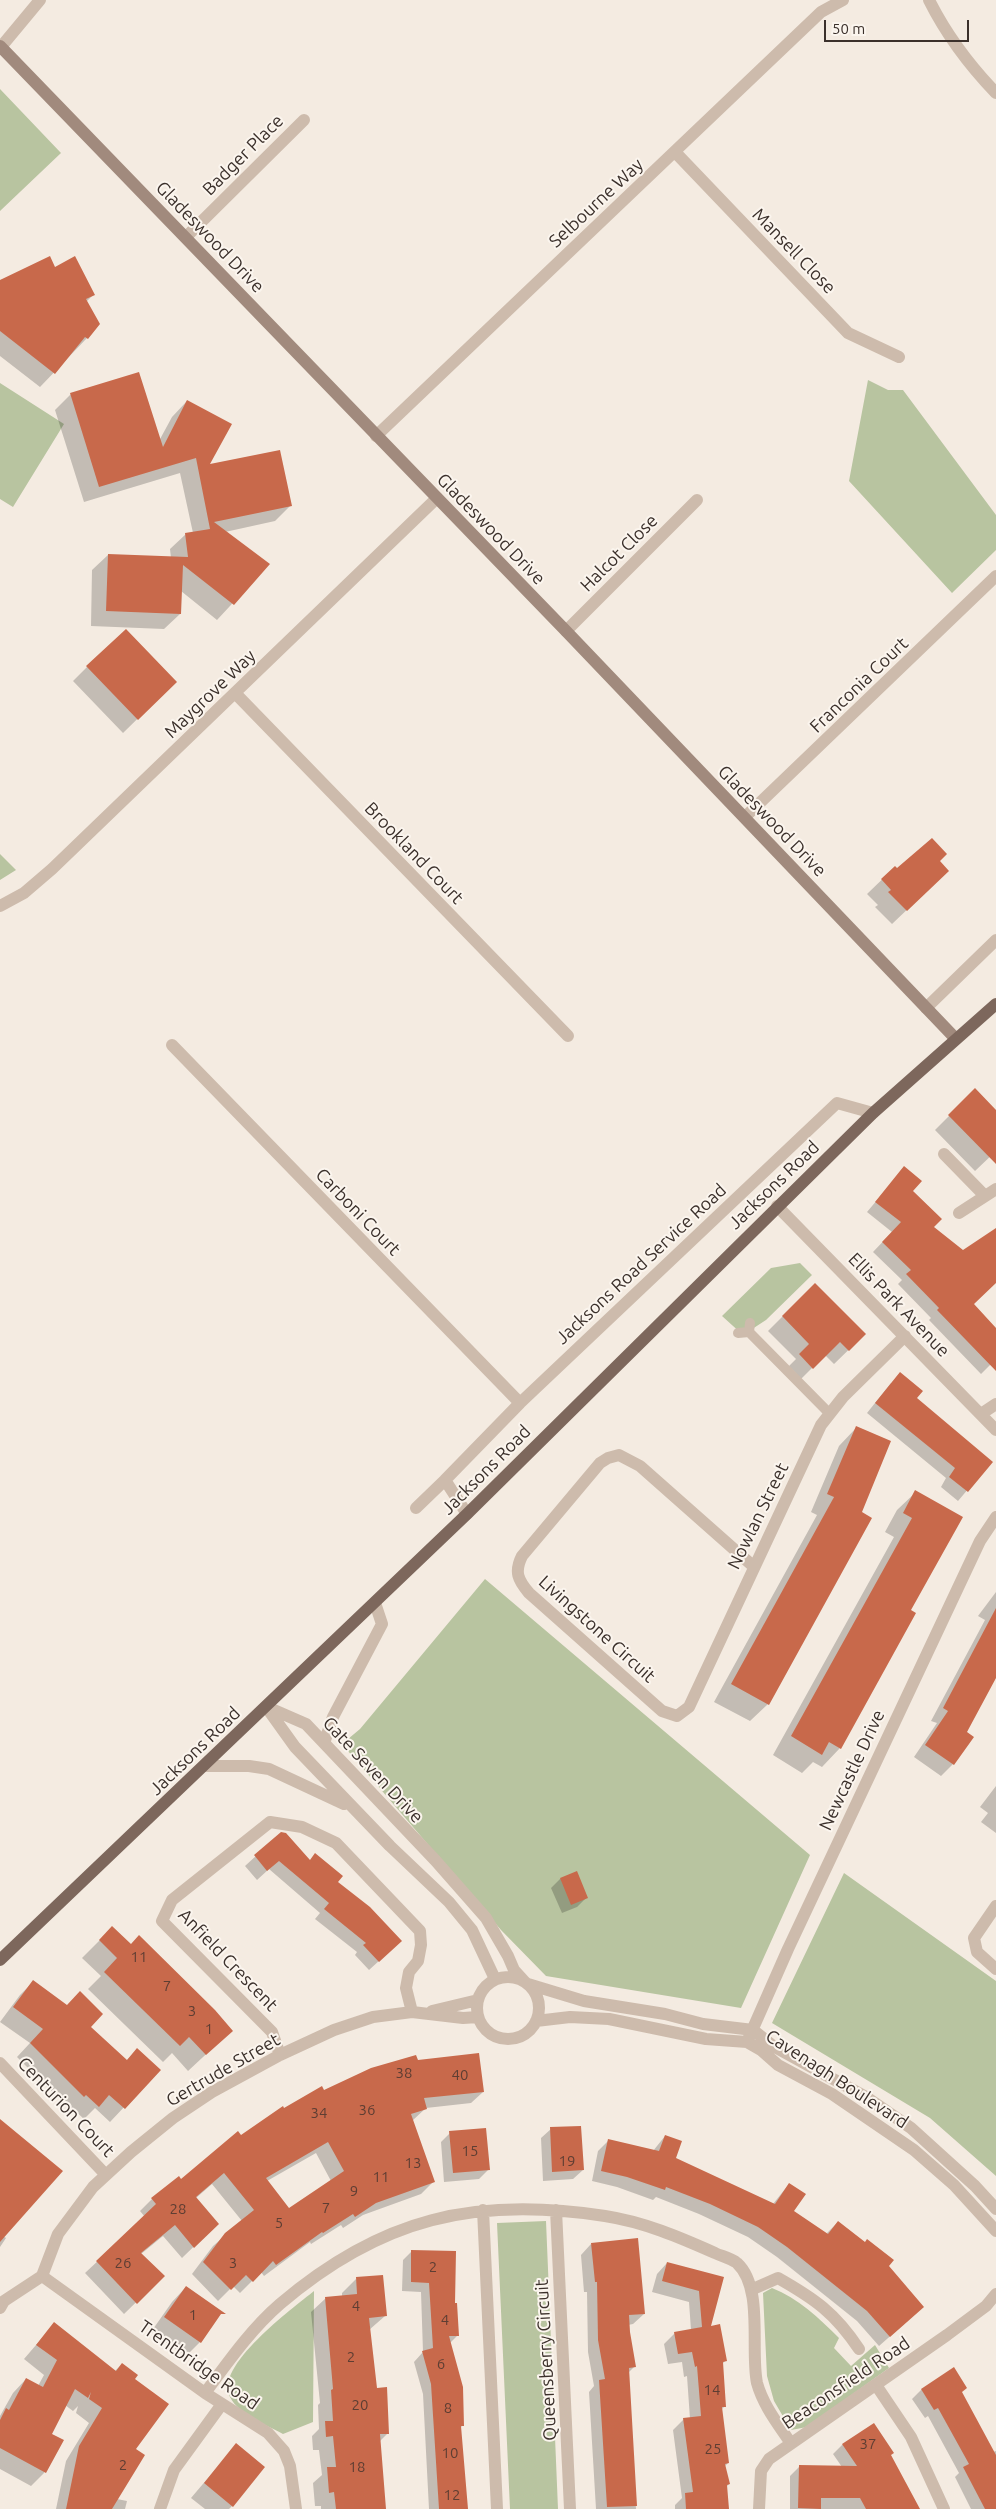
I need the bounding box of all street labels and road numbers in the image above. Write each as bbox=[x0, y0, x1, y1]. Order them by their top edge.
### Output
street label: Badger Place bbox=[198, 110, 288, 200]
street label: Selbourne Way bbox=[544, 154, 648, 252]
street label: Gladeswood Drive bbox=[151, 177, 269, 297]
street label: Mansell Close bbox=[748, 204, 840, 298]
street label: Gladeswood Drive bbox=[432, 469, 550, 589]
street label: Halcot Close bbox=[576, 510, 662, 596]
street label: Franconia Court bbox=[805, 633, 913, 737]
street label: Maygrove Way bbox=[160, 645, 260, 743]
street label: Gladeswood Drive bbox=[713, 761, 831, 881]
street label: Brookland Court bbox=[360, 798, 468, 908]
street label: Jacksons Road bbox=[724, 1136, 824, 1234]
street label: Carboni Court bbox=[311, 1164, 405, 1260]
street label: Jacksons Road Service Road bbox=[551, 1179, 731, 1349]
street label: Ellis Park Avenue bbox=[844, 1248, 954, 1362]
street label: Jacksons Road bbox=[437, 1421, 535, 1519]
street label: Nowlan Street bbox=[723, 1459, 793, 1573]
street label: Livingstone Circuit bbox=[534, 1571, 660, 1687]
street label: Jacksons Road bbox=[145, 1702, 245, 1800]
street label: Newcastle Drive bbox=[815, 1706, 889, 1834]
street label: Gate Seven Drive bbox=[318, 1712, 428, 1828]
street label: Anfield Crescent bbox=[174, 1904, 282, 2016]
street label: Cavenagh Boulevard bbox=[762, 2025, 912, 2133]
street label: Gertrude Street bbox=[162, 2029, 284, 2111]
street label: Centurion Court bbox=[13, 2053, 119, 2161]
street label: Queensberry Circuit bbox=[531, 2279, 561, 2441]
street label: Trentbridge Road bbox=[135, 2316, 263, 2414]
street label: Beaconsfield Road bbox=[778, 2332, 914, 2434]

